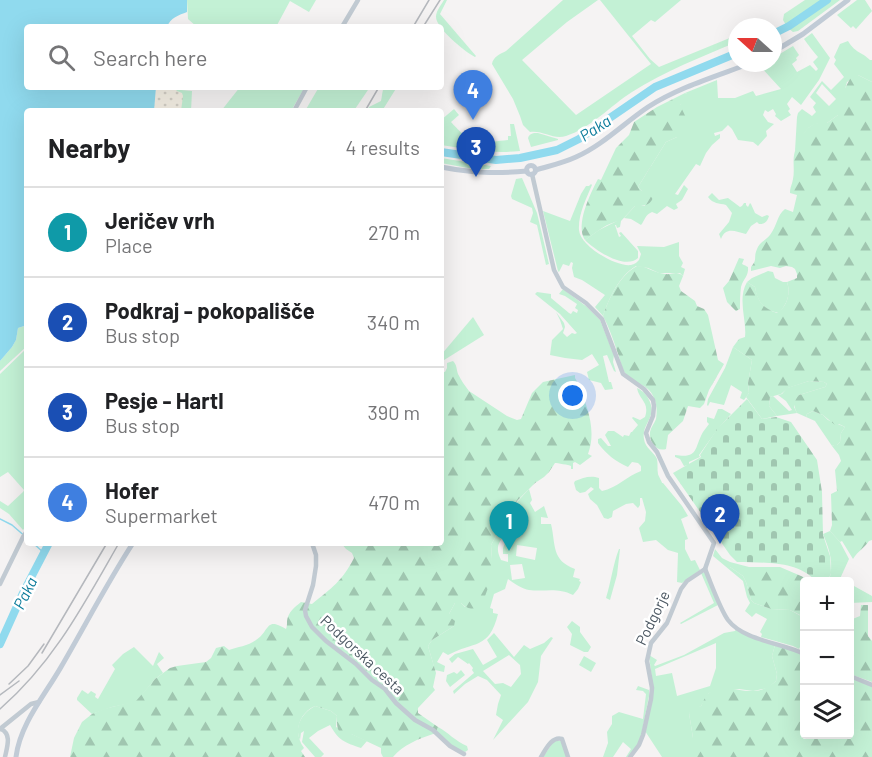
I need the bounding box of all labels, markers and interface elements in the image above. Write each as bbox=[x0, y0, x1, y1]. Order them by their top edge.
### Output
north arrow bbox=[728, 18, 782, 72]
search box bbox=[24, 24, 444, 90]
icon: search bbox=[45, 41, 78, 74]
text: Search here bbox=[93, 44, 207, 70]
pin: 4 bbox=[454, 70, 492, 120]
water label: Paka bbox=[575, 110, 614, 145]
pin: 3 bbox=[456, 128, 496, 177]
text: Nearby bbox=[48, 132, 130, 163]
text: 4 results bbox=[345, 135, 420, 159]
text: Jeričev vrh bbox=[105, 207, 215, 233]
text: 1 bbox=[64, 220, 71, 244]
text: 270 m bbox=[368, 220, 420, 244]
text: Place bbox=[105, 233, 153, 257]
text: Podkraj - pokopališče bbox=[105, 297, 315, 323]
text: 2 bbox=[62, 310, 73, 334]
text: 340 m bbox=[367, 310, 420, 334]
text: Bus stop bbox=[105, 323, 180, 347]
your location bbox=[558, 381, 587, 410]
text: Pesje - Hartl bbox=[105, 387, 224, 413]
text: 3 bbox=[62, 400, 73, 424]
text: 390 m bbox=[367, 400, 420, 424]
text: Bus stop bbox=[105, 413, 180, 437]
text: Hofer bbox=[105, 477, 159, 503]
text: 4 bbox=[61, 490, 74, 514]
text: 470 m bbox=[368, 490, 420, 514]
pin: 2 bbox=[700, 494, 740, 544]
pin: 1 bbox=[490, 502, 528, 551]
text: Supermarket bbox=[105, 503, 218, 527]
water label: Paka bbox=[9, 574, 40, 612]
map controls bbox=[800, 577, 854, 739]
button: + bbox=[800, 577, 854, 631]
street label: Podgorje bbox=[631, 587, 673, 648]
street label: Podgorska cesta bbox=[317, 611, 408, 698]
button: − bbox=[800, 631, 854, 685]
button: layers bbox=[800, 685, 854, 739]

